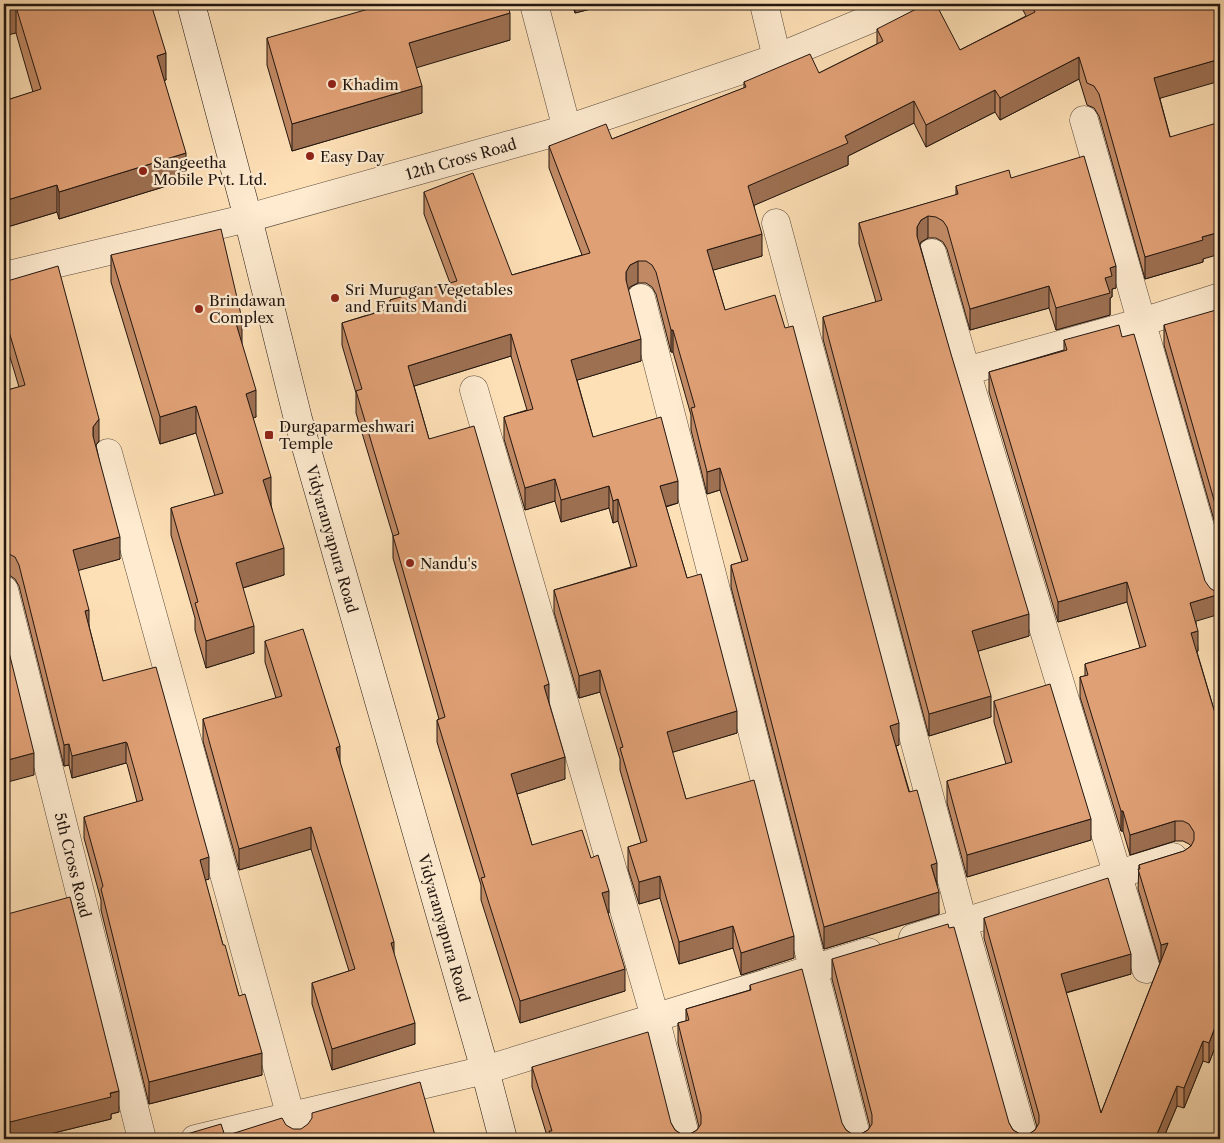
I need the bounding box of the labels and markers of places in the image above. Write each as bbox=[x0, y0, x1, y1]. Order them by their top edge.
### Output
place label: Khadim bbox=[342, 75, 399, 94]
marker: Khadim bbox=[326, 78, 338, 90]
place label: Easy Day bbox=[320, 147, 385, 166]
marker: Easy Day bbox=[304, 150, 316, 162]
place label: Sangeetha Mobile Pvt. Ltd. bbox=[153, 153, 267, 189]
marker: Sangeetha Mobile Pvt. Ltd. bbox=[137, 165, 149, 177]
place label: Sri Murugan Vegetables and Fruits Mandi bbox=[345, 280, 513, 316]
place label: Brindawan Complex bbox=[209, 291, 286, 327]
marker: Sri Murugan Vegetables and Fruits Mandi bbox=[329, 292, 341, 304]
marker: Brindawan Complex bbox=[193, 303, 205, 315]
place label: Durgaparmeshwari Temple bbox=[279, 417, 415, 453]
marker: Durgaparmeshwari Temple bbox=[263, 429, 275, 441]
place label: Nandu's bbox=[420, 554, 477, 573]
marker: Nandu's bbox=[404, 557, 416, 569]

